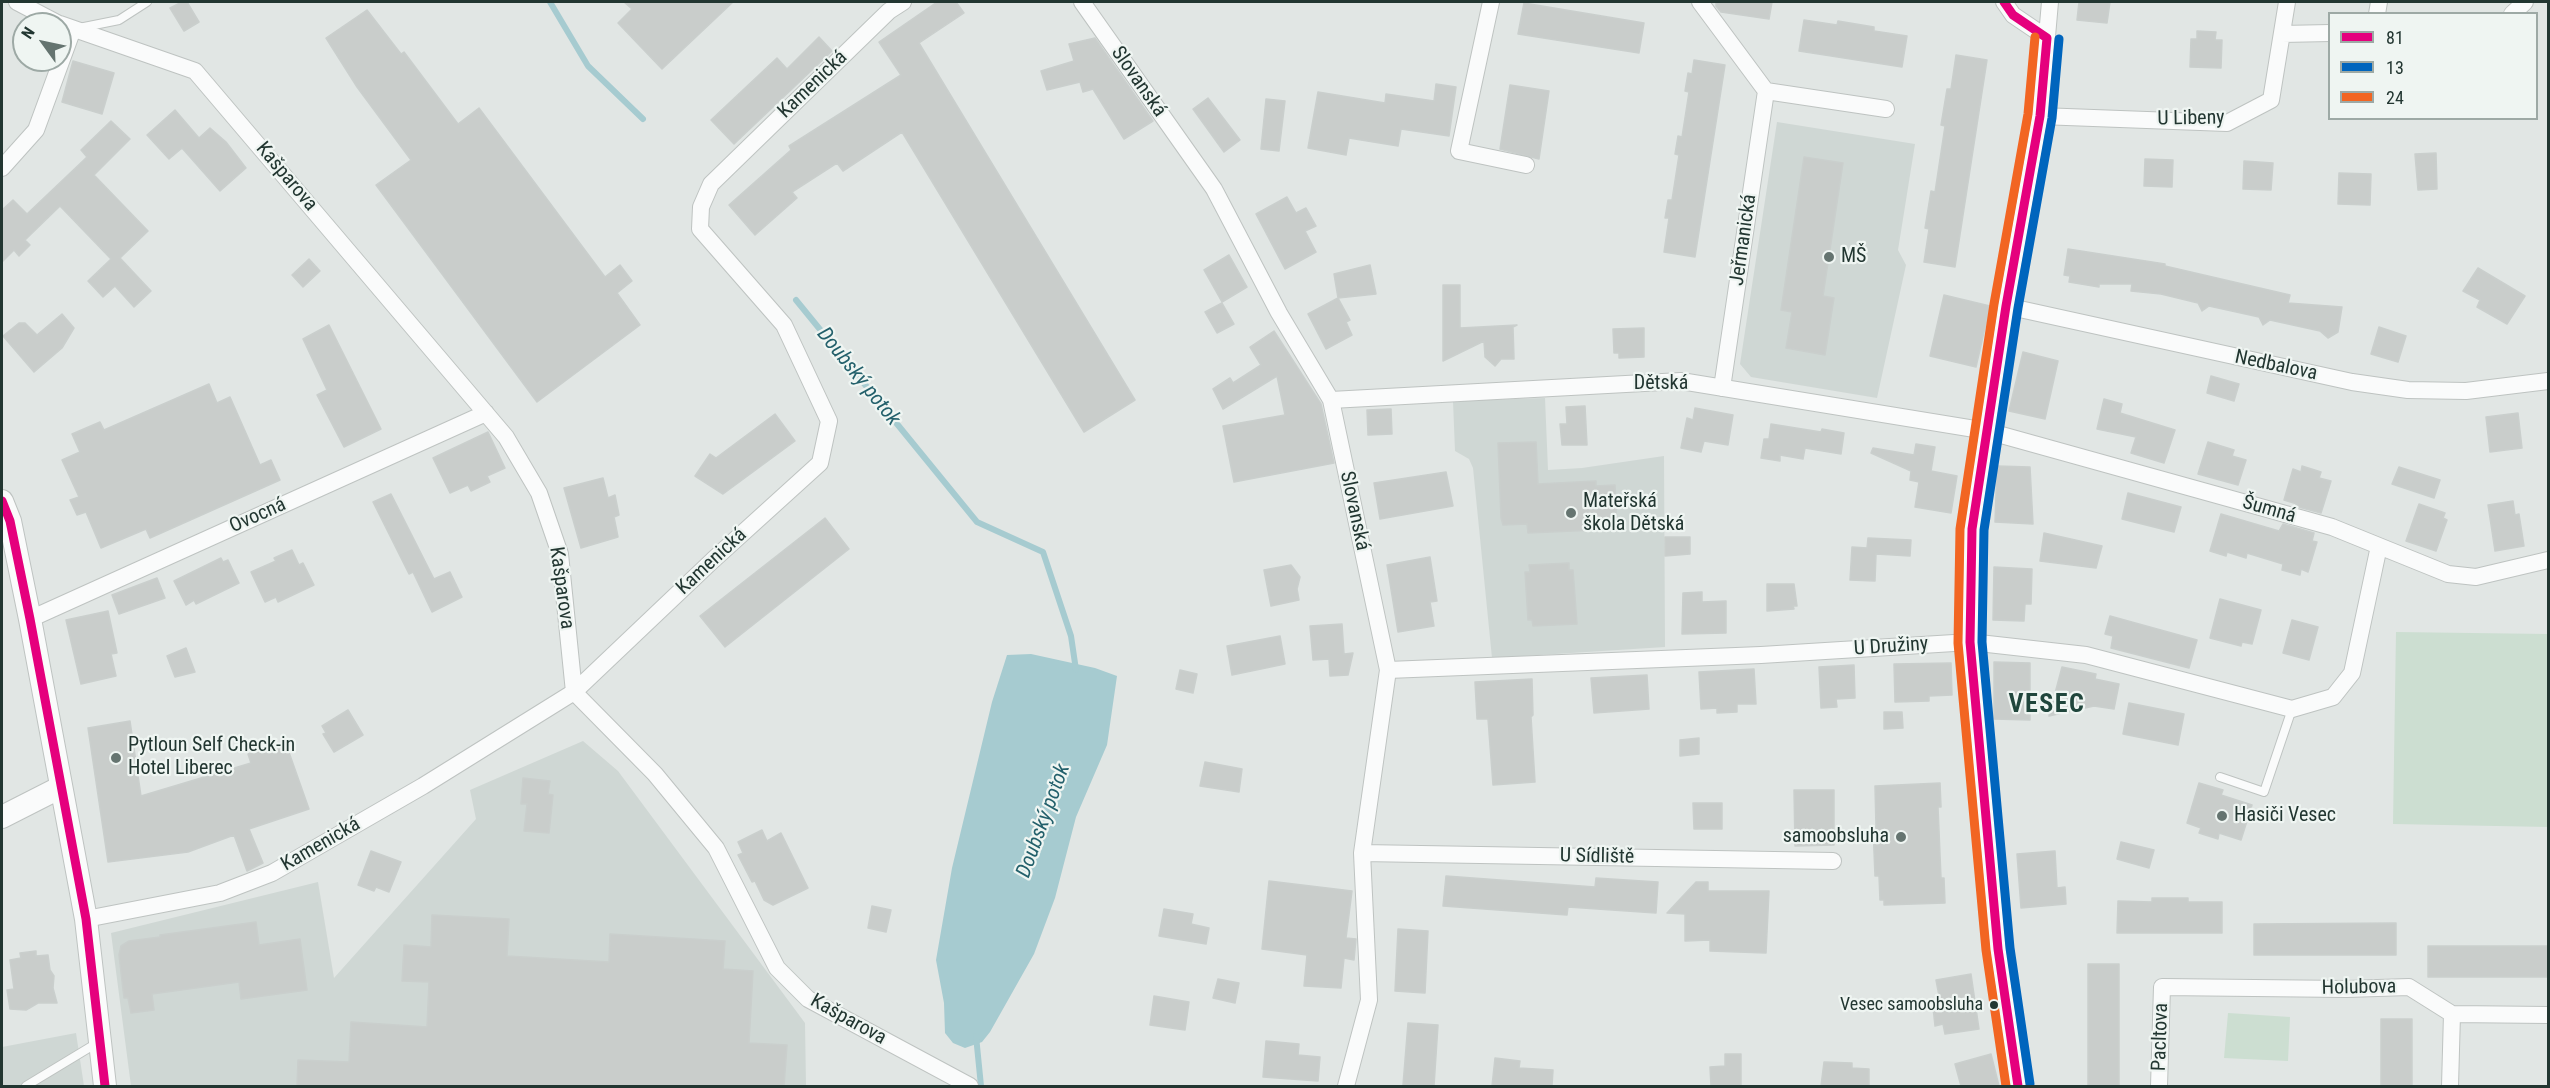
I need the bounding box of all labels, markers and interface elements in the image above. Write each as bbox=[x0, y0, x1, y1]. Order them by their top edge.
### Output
north arrow bbox=[12, 12, 72, 72]
legend bbox=[2328, 12, 2538, 120]
text: N bbox=[18, 24, 39, 42]
text: 81 bbox=[2386, 27, 2404, 48]
street label: Slovanská bbox=[1105, 42, 1171, 122]
street label: Kamenická bbox=[773, 46, 853, 124]
text: 13 bbox=[2386, 57, 2404, 78]
text: 24 bbox=[2386, 87, 2404, 108]
street label: U Libeny bbox=[2157, 106, 2225, 132]
street label: Kašparova bbox=[250, 138, 322, 216]
street label: Jeřmanická bbox=[1726, 193, 1762, 287]
place label: MŠ bbox=[1841, 245, 1866, 269]
marker: MŠ bbox=[1822, 250, 1836, 264]
water label: Doubský potok bbox=[811, 323, 905, 431]
street label: Nedbalova bbox=[2233, 346, 2319, 386]
street label: Dětská bbox=[1634, 372, 1688, 396]
street label: Slovanská bbox=[1334, 469, 1374, 553]
place label: Mateřská škola Dětská bbox=[1583, 490, 1684, 537]
street label: Šumná bbox=[2240, 491, 2298, 529]
street label: Ovocná bbox=[226, 493, 290, 539]
marker: Mateřská škola Dětská bbox=[1564, 506, 1578, 520]
street label: Kamenická bbox=[672, 524, 752, 600]
street label: Kašparova bbox=[543, 545, 579, 631]
street label: U Družiny bbox=[1853, 632, 1929, 662]
district label: VESEC bbox=[2009, 689, 2085, 721]
place label: Pytloun Self Check-in Hotel Liberec bbox=[128, 734, 295, 781]
marker: Pytloun Self Check-in Hotel Liberec bbox=[109, 751, 123, 765]
water label: Doubský potok bbox=[1012, 761, 1076, 881]
place label: Hasiči Vesec bbox=[2234, 804, 2336, 828]
marker: Hasiči Vesec bbox=[2215, 809, 2229, 823]
street label: Kamenická bbox=[277, 813, 365, 877]
place label: samoobsluha bbox=[1783, 825, 1889, 849]
marker: samoobsluha bbox=[1894, 830, 1908, 844]
street label: U Sídliště bbox=[1560, 844, 1634, 870]
street label: Holubova bbox=[2322, 975, 2396, 1001]
street label: Kašparova bbox=[806, 989, 890, 1051]
place label: Vesec samoobsluha bbox=[1840, 994, 1983, 1016]
marker: Vesec samoobsluha bbox=[1988, 999, 2000, 1011]
street label: Pacltova bbox=[2148, 1003, 2174, 1071]

